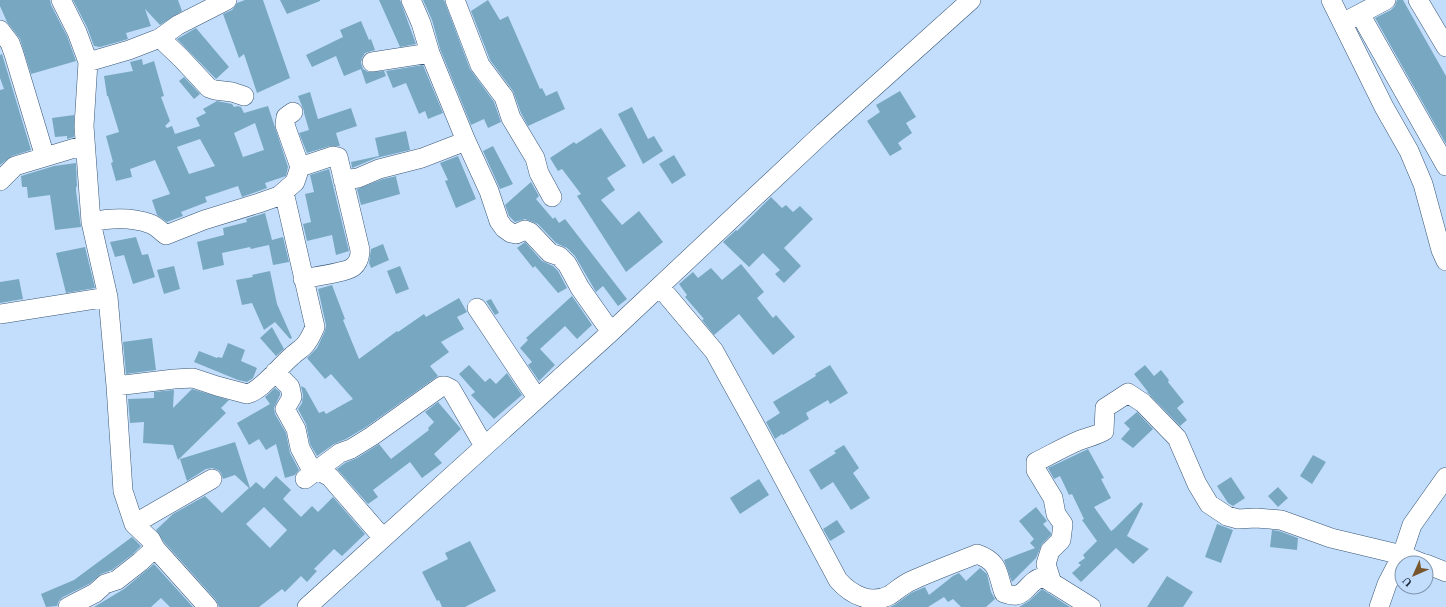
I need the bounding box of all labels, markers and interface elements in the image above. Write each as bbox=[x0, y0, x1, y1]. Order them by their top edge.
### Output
north arrow bbox=[1394, 555, 1434, 595]
text: U bbox=[1398, 572, 1417, 591]

